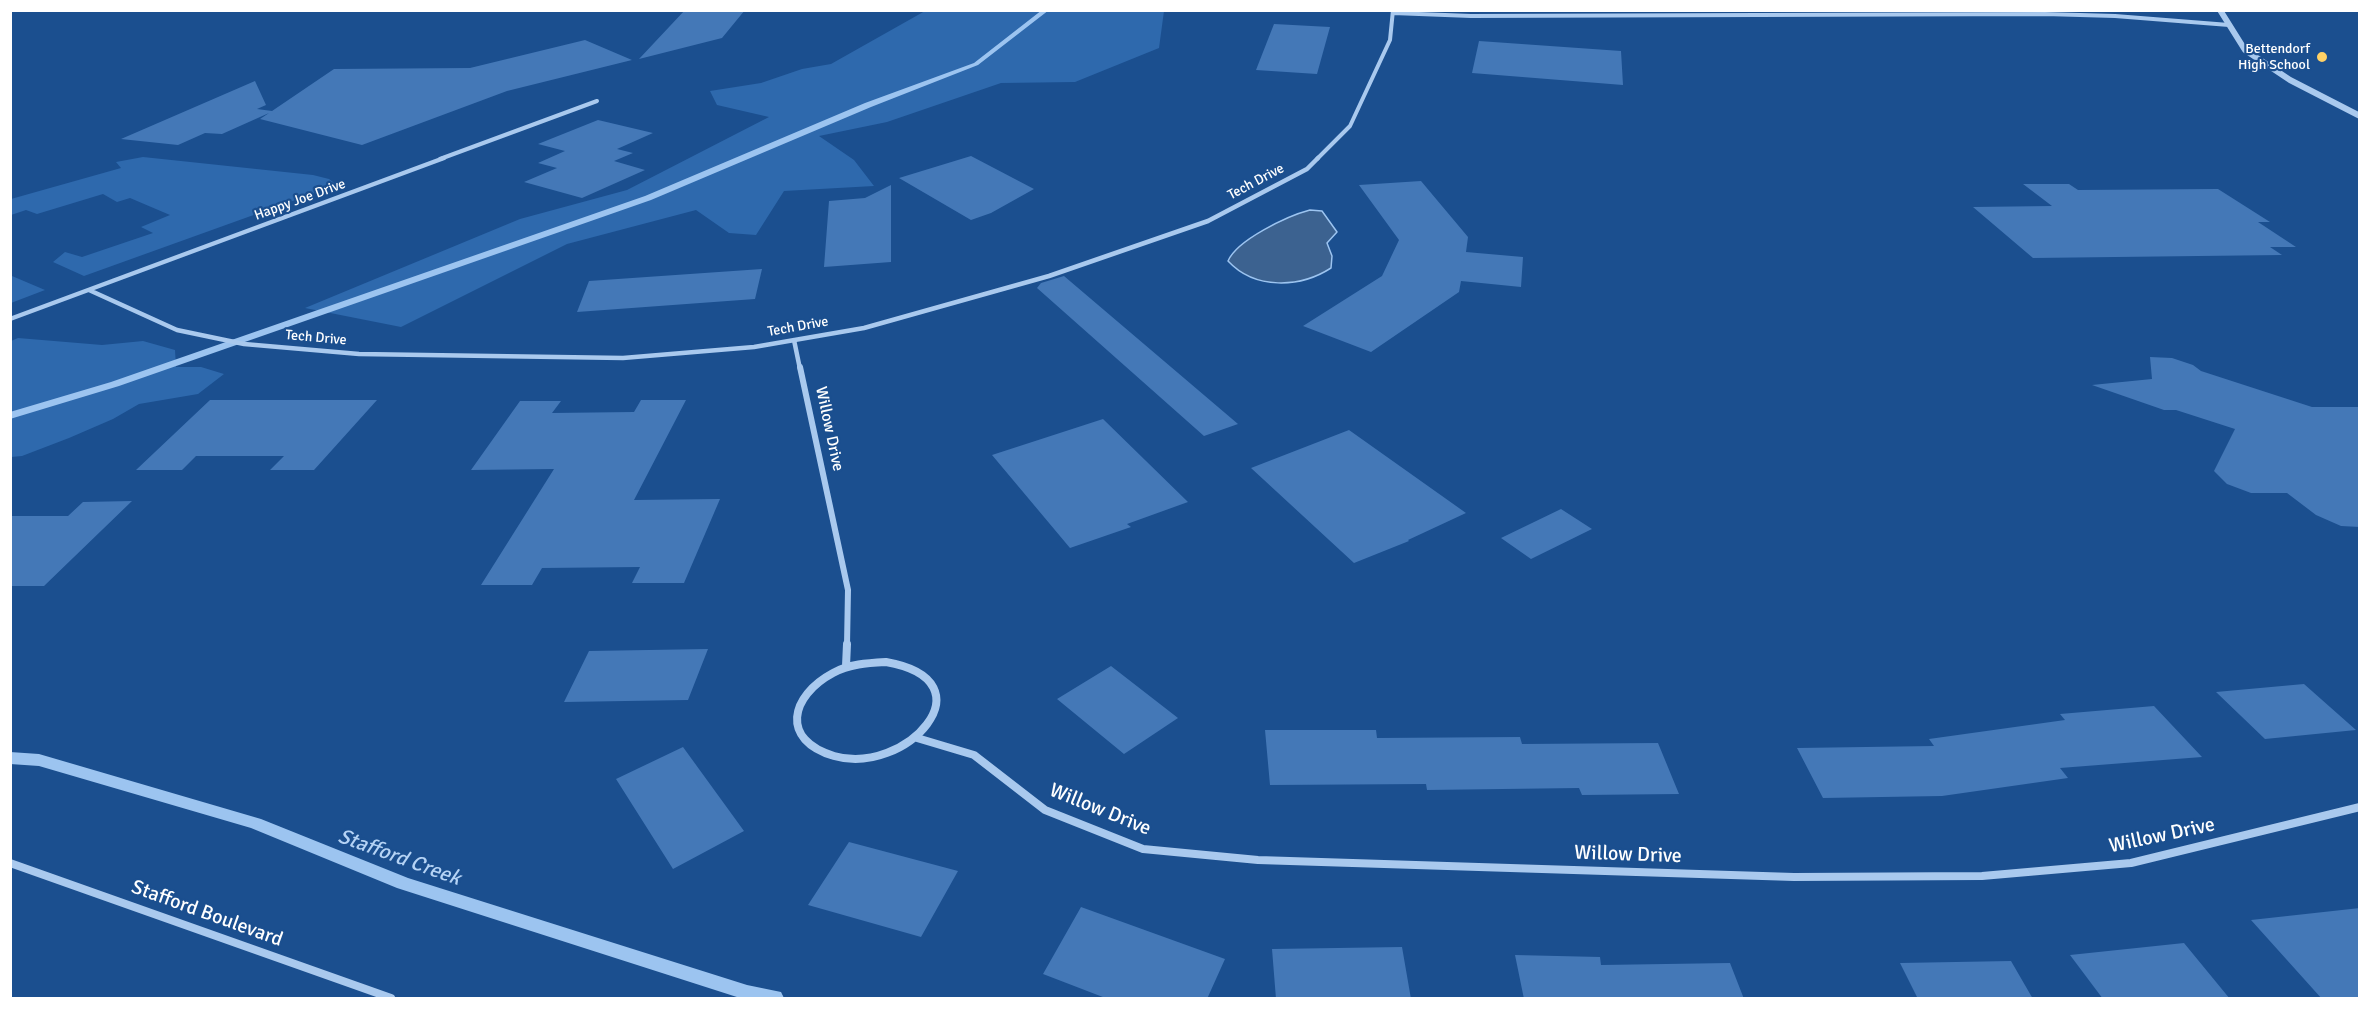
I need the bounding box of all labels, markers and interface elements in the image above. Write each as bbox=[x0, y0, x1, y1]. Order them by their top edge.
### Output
place label: Bettendorf High School bbox=[2238, 41, 2310, 74]
marker: Bettendorf High School bbox=[2315, 50, 2329, 64]
street label: Tech Drive bbox=[1225, 160, 1287, 204]
street label: Happy Joe Drive bbox=[252, 176, 348, 224]
street label: Tech Drive bbox=[766, 313, 830, 341]
street label: Tech Drive bbox=[285, 327, 347, 349]
street label: Willow Drive bbox=[811, 385, 847, 473]
street label: Willow Drive bbox=[1046, 779, 1154, 841]
street label: Willow Drive bbox=[2107, 813, 2217, 859]
water label: Stafford Creek bbox=[334, 824, 464, 892]
street label: Willow Drive bbox=[1574, 841, 1682, 869]
street label: Stafford Boulevard bbox=[128, 875, 286, 953]

